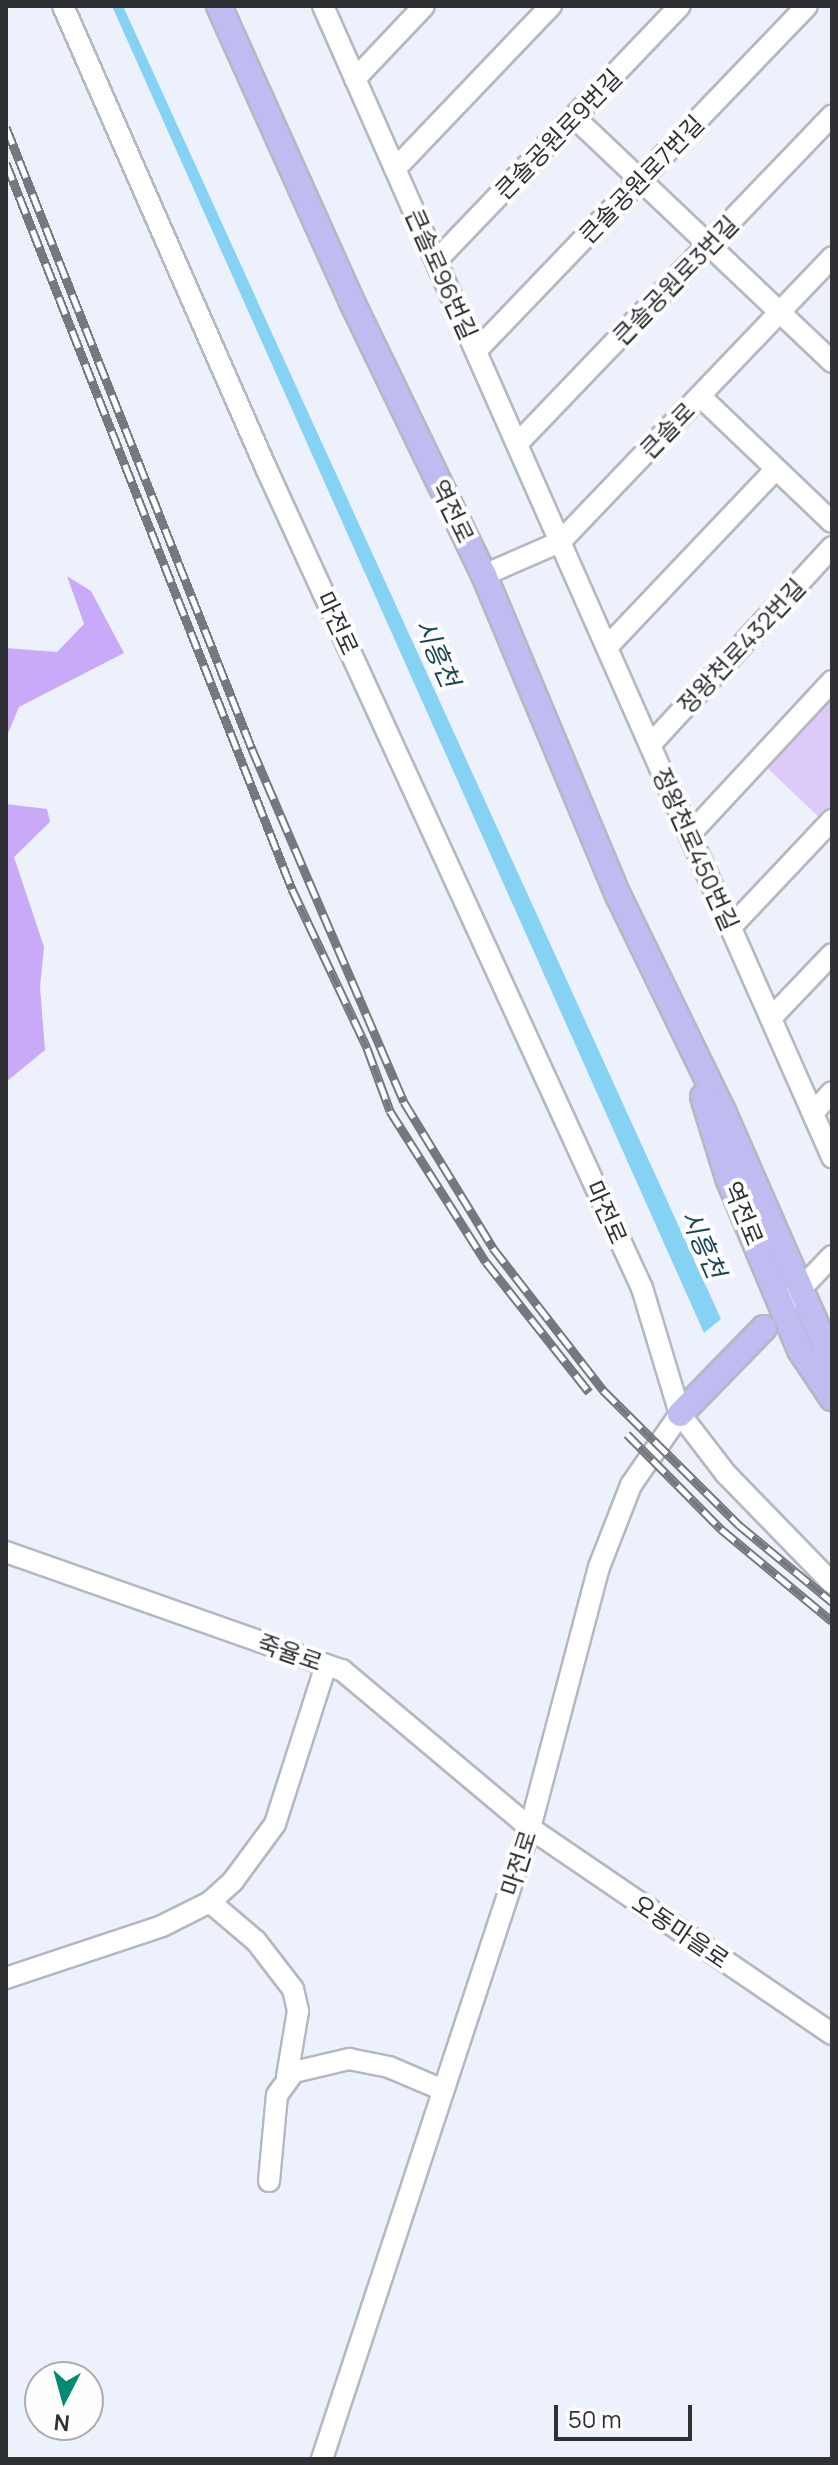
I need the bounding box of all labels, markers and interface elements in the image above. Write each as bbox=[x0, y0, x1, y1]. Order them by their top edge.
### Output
street label: 큰솔공원로9번길 bbox=[489, 63, 627, 205]
street label: 큰솔공원로7번길 bbox=[573, 109, 709, 249]
street label: 큰솔로96번길 bbox=[400, 204, 484, 344]
street label: 큰솔공원로3번길 bbox=[606, 210, 744, 350]
street label: 큰솔로 bbox=[634, 396, 700, 464]
street label: 역전로 bbox=[426, 475, 480, 547]
street label: 정왕천로432번길 bbox=[671, 573, 811, 719]
street label: 마전로 bbox=[311, 587, 365, 659]
water label: 시흥천 bbox=[408, 614, 466, 692]
street label: 정왕천로450번길 bbox=[647, 763, 745, 935]
street label: 마전로 bbox=[580, 1176, 634, 1248]
street label: 역전로 bbox=[718, 1177, 770, 1249]
water label: 시흥천 bbox=[674, 1205, 732, 1283]
street label: 죽율로 bbox=[254, 1628, 326, 1676]
street label: 마전로 bbox=[494, 1827, 542, 1899]
street label: 오동마을로 bbox=[627, 1888, 735, 1974]
north arrow bbox=[24, 2361, 104, 2441]
scale bar bbox=[558, 2389, 696, 2439]
text: 50 m bbox=[568, 2402, 622, 2435]
text: N bbox=[52, 2407, 71, 2439]

